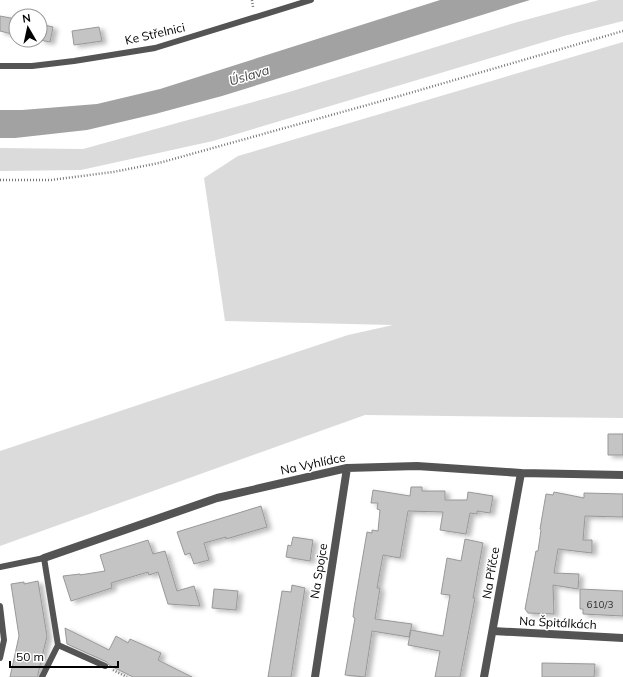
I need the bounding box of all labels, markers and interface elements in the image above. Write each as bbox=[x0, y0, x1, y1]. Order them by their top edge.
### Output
north arrow bbox=[8, 8, 48, 48]
text: N bbox=[21, 11, 32, 26]
street label: Ke Střelnici bbox=[123, 19, 186, 48]
water label: Úslava bbox=[227, 61, 271, 89]
street label: Na Vyhlídce bbox=[279, 449, 347, 478]
street label: Na Spojce bbox=[307, 542, 330, 600]
street label: Na Příčce bbox=[479, 546, 502, 600]
house number: 610/3 bbox=[587, 598, 613, 611]
street label: Na Špitálkách bbox=[519, 613, 597, 632]
scale bar bbox=[10, 643, 118, 669]
text: 50 m bbox=[16, 649, 44, 664]

